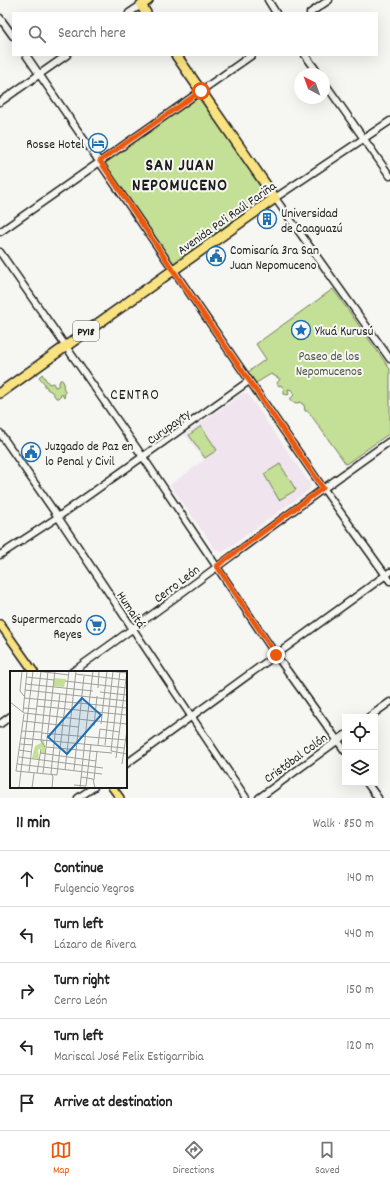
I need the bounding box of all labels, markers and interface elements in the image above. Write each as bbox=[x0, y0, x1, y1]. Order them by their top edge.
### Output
search box bbox=[12, 12, 378, 56]
icon: search bbox=[26, 23, 48, 45]
text: Search here bbox=[58, 23, 126, 45]
north arrow bbox=[294, 68, 330, 104]
route start bbox=[192, 82, 210, 100]
hotel icon: Rosse Hotel bbox=[87, 132, 109, 154]
place label: Rosse Hotel bbox=[26, 136, 84, 155]
district label: SAN JUAN NEPOMUCENO bbox=[132, 155, 228, 199]
street label: Avenida Pa'i Raúl Fariña bbox=[174, 177, 282, 260]
place label: Universidad de Caaguazú bbox=[281, 205, 342, 239]
building icon: Universidad de Caaguazú bbox=[256, 208, 278, 230]
place label: Comisaría 3ra San Juan Nepomuceno bbox=[230, 242, 319, 276]
public building icon: Comisaría 3ra San Juan Nepomuceno bbox=[205, 245, 227, 267]
place icon: Ykuá Kurusú bbox=[290, 319, 312, 341]
road number: PY18 bbox=[73, 321, 99, 341]
place label: Ykuá Kurusú bbox=[315, 323, 373, 342]
park label: Paseo de los Nepomucenos bbox=[296, 348, 362, 382]
district label: CENTRO bbox=[110, 385, 160, 407]
street label: Curupayty bbox=[144, 405, 196, 450]
place label: Juzgado de Paz en lo Penal y Civil bbox=[45, 438, 133, 472]
public building icon: Juzgado de Paz en lo Penal y Civil bbox=[20, 441, 42, 463]
street label: Cerro León bbox=[150, 561, 205, 609]
street label: Humaitá bbox=[111, 588, 150, 633]
place label: Supermercado Reyes bbox=[11, 611, 82, 645]
supermarket icon: Supermercado Reyes bbox=[85, 614, 107, 636]
route end bbox=[267, 646, 285, 664]
inset map bbox=[10, 671, 127, 788]
map controls bbox=[342, 714, 378, 786]
button: locate bbox=[342, 714, 378, 750]
street label: Cristóbal Colón bbox=[261, 729, 332, 789]
button: layers bbox=[342, 750, 378, 786]
text: 11 min bbox=[16, 812, 50, 836]
text: Walk · 850 m bbox=[313, 815, 374, 834]
text: Continue bbox=[54, 858, 103, 880]
icon: ahead bbox=[16, 868, 38, 890]
text: 140 m bbox=[347, 869, 374, 888]
text: Fulgencio Yegros bbox=[54, 880, 135, 899]
text: Turn left bbox=[54, 914, 103, 936]
icon: left bbox=[16, 924, 38, 946]
text: 440 m bbox=[344, 925, 374, 944]
text: Lázaro de Rivera bbox=[54, 936, 136, 955]
text: Turn right bbox=[54, 970, 110, 992]
icon: right bbox=[16, 980, 38, 1002]
text: 150 m bbox=[346, 981, 374, 1000]
text: Cerro León bbox=[54, 992, 107, 1011]
text: Turn left bbox=[54, 1026, 103, 1048]
icon: left bbox=[16, 1036, 38, 1058]
text: 120 m bbox=[346, 1037, 374, 1056]
text: Mariscal José Felix Estigarribia bbox=[54, 1048, 204, 1067]
icon: arrive bbox=[16, 1092, 38, 1114]
text: Arrive at destination bbox=[54, 1092, 172, 1114]
tab: Map bbox=[50, 1139, 72, 1179]
tab: Directions bbox=[173, 1139, 215, 1179]
tab: Saved bbox=[315, 1139, 340, 1179]

